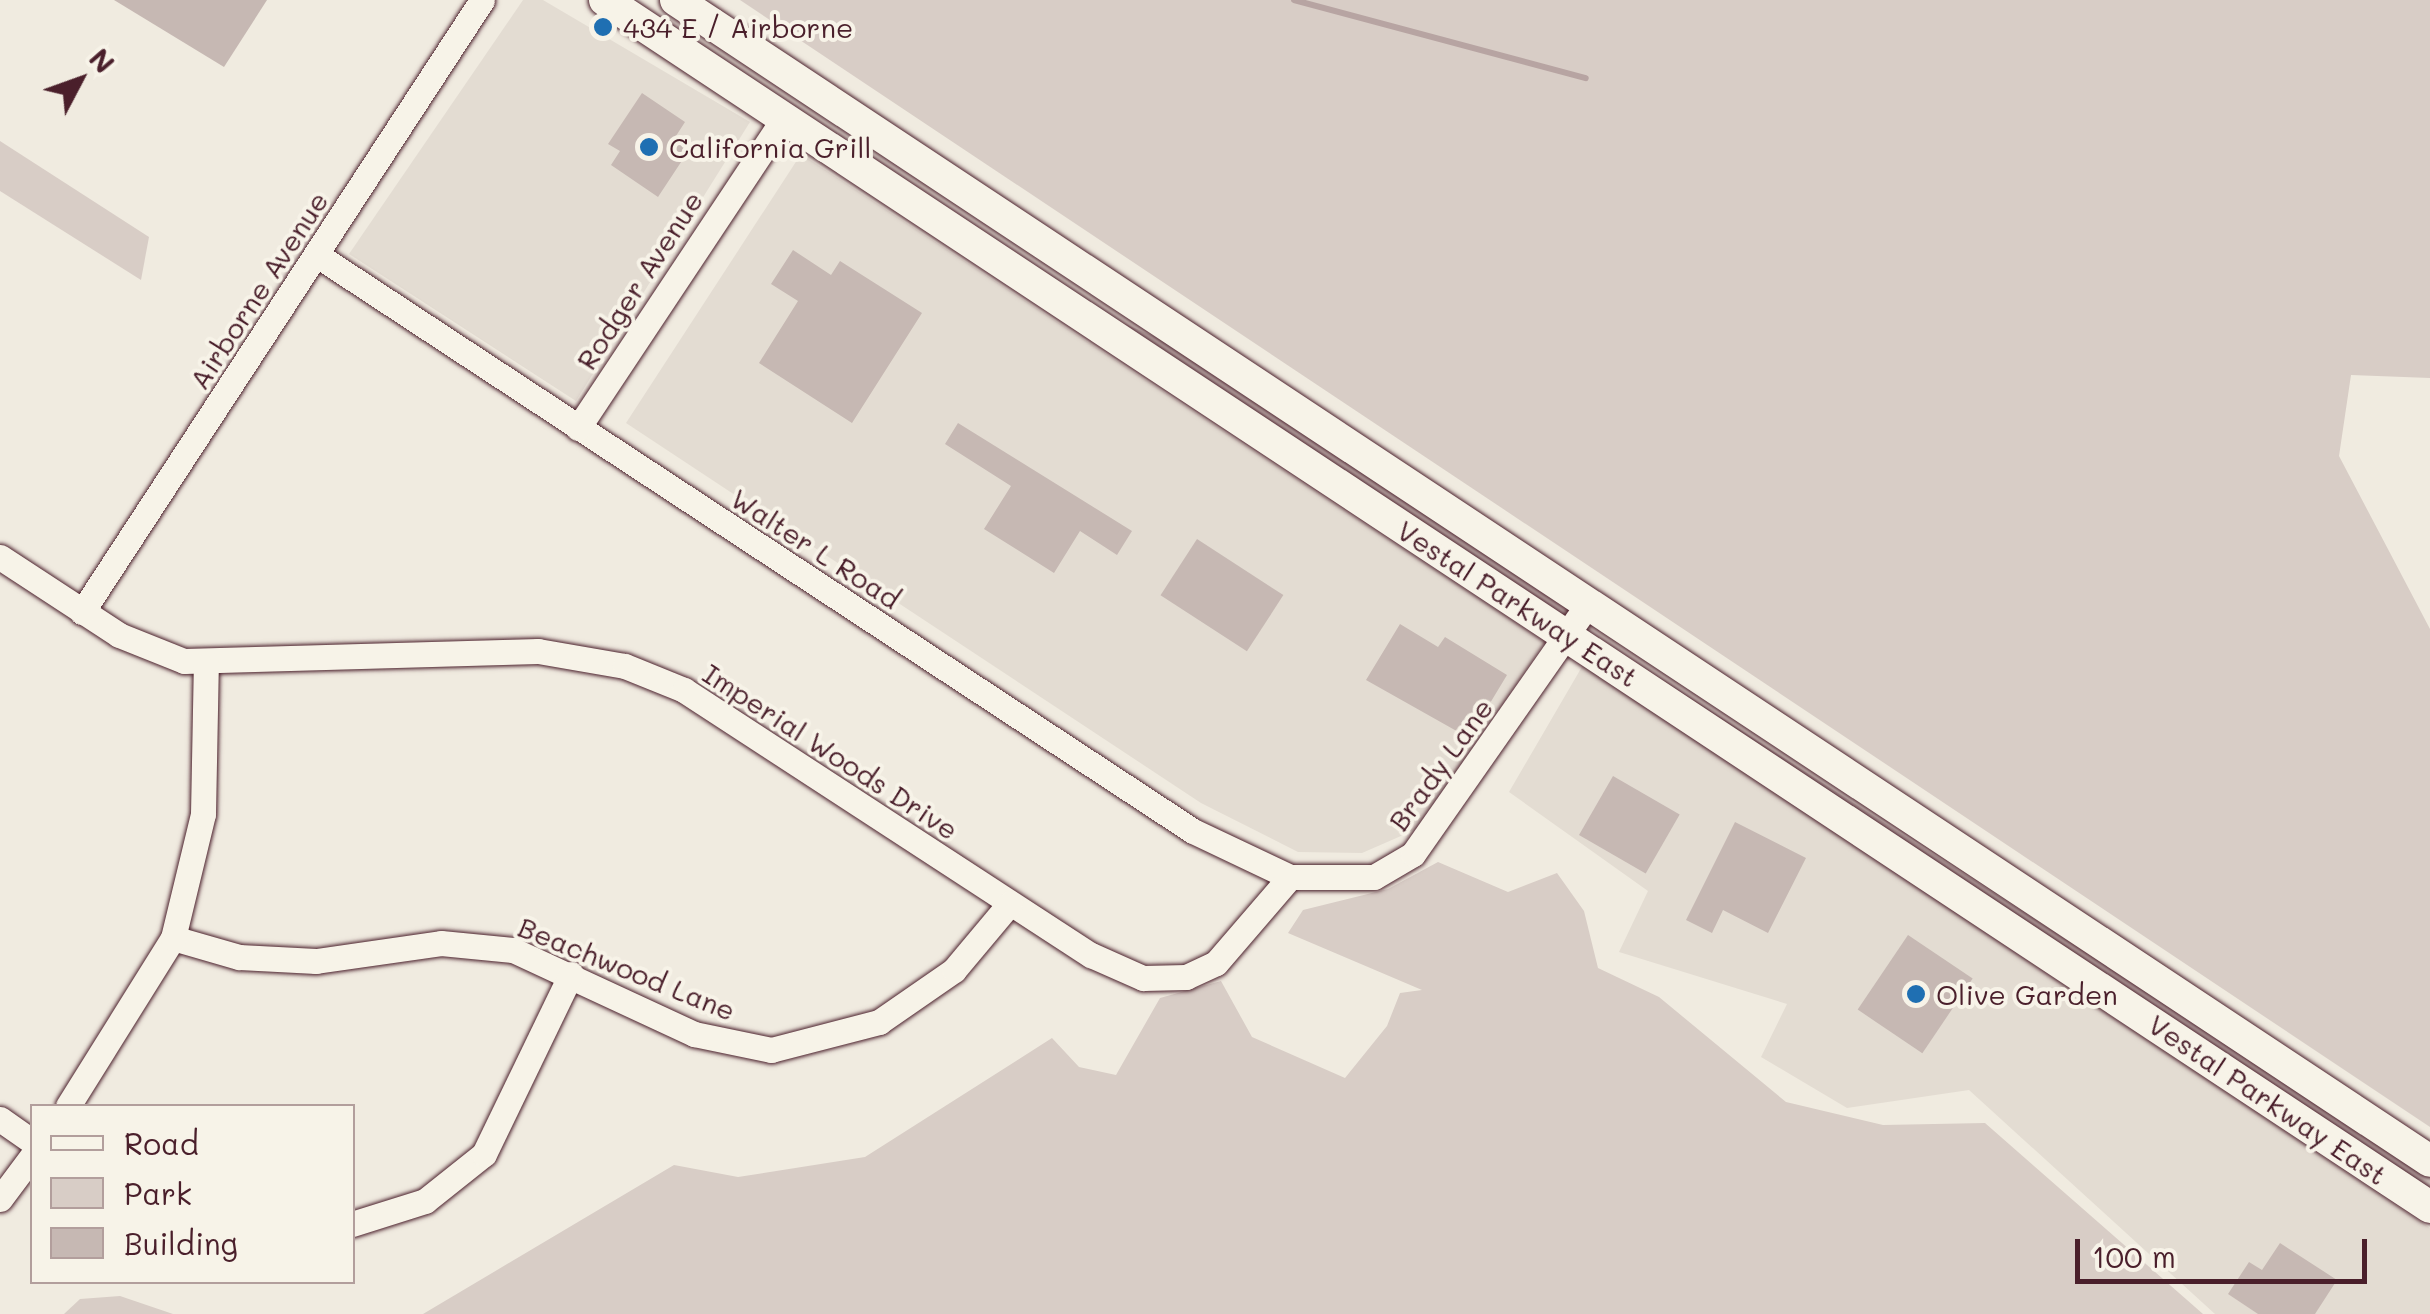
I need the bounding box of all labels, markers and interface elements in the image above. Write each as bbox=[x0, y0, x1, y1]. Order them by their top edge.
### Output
place label: 434 E / Airborne bbox=[623, 10, 853, 44]
marker: 434 E / Airborne bbox=[592, 16, 614, 38]
north arrow bbox=[30, 30, 130, 130]
text: N bbox=[82, 40, 123, 80]
place label: California Grill bbox=[669, 130, 871, 164]
marker: California Grill bbox=[638, 136, 660, 158]
street label: Airborne Avenue bbox=[182, 185, 334, 395]
street label: Rodger Avenue bbox=[569, 185, 709, 375]
street label: Walter L Road bbox=[725, 481, 907, 615]
street label: Vestal Parkway East bbox=[1391, 513, 1645, 693]
street label: Imperial Woods Drive bbox=[697, 656, 965, 846]
street label: Brady Lane bbox=[1381, 691, 1499, 837]
street label: Beachwood Lane bbox=[514, 909, 740, 1027]
place label: Olive Garden bbox=[1936, 977, 2118, 1011]
marker: Olive Garden bbox=[1905, 983, 1927, 1005]
street label: Vestal Parkway East bbox=[2142, 1007, 2394, 1191]
legend bbox=[30, 1104, 355, 1284]
text: Road bbox=[124, 1123, 199, 1163]
text: Park bbox=[124, 1173, 192, 1213]
scale bar bbox=[2080, 1219, 2372, 1281]
text: Building bbox=[124, 1223, 238, 1263]
text: 100 m bbox=[2092, 1236, 2176, 1276]

